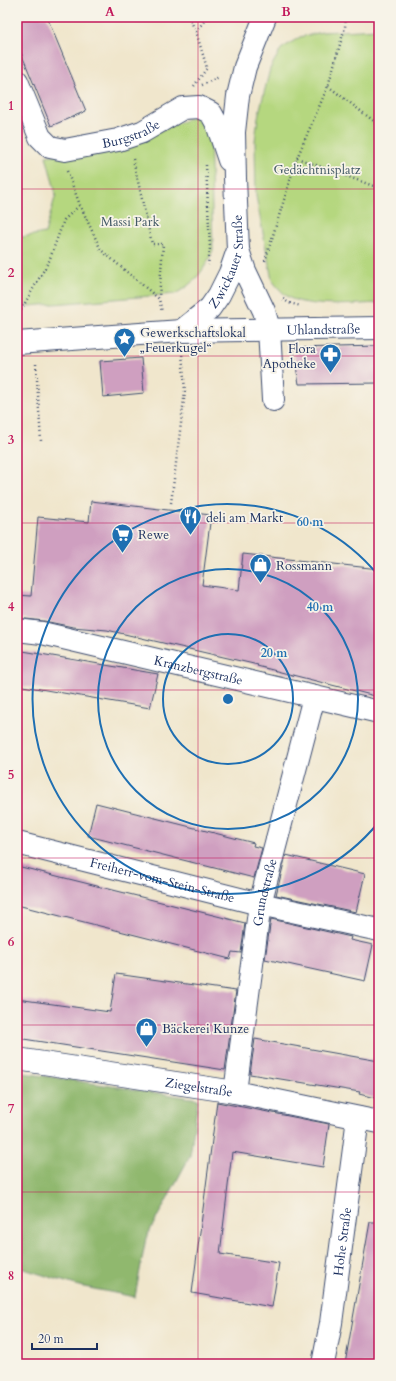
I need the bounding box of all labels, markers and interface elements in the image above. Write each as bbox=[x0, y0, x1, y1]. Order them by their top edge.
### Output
text: A bbox=[105, 3, 115, 21]
text: B bbox=[281, 3, 291, 21]
text: 1 bbox=[8, 97, 14, 115]
street label: Burgstraße bbox=[101, 115, 164, 153]
park label: Gedächtnisplatz bbox=[273, 161, 361, 179]
park label: Massi Park bbox=[101, 213, 159, 231]
street label: Zwickauer Straße bbox=[205, 214, 248, 312]
text: 2 bbox=[8, 264, 15, 282]
street label: Uhlandstraße bbox=[287, 320, 361, 339]
place label: Gewerkschaftslokal „Feuerkugel“ bbox=[140, 324, 247, 357]
place icon: Gewerkschaftslokal „Feuerkugel“ bbox=[112, 326, 138, 359]
place label: Flora Apotheke bbox=[263, 340, 316, 373]
pharmacy icon: Flora Apotheke bbox=[318, 342, 344, 375]
text: 3 bbox=[8, 431, 15, 449]
restaurant icon: deli am Markt bbox=[178, 504, 204, 537]
place label: deli am Markt bbox=[206, 509, 283, 527]
text: 60 m bbox=[297, 514, 324, 530]
supermarket icon: Rewe bbox=[109, 521, 135, 554]
place label: Rewe bbox=[138, 526, 169, 544]
shop icon: Rossmann bbox=[247, 552, 273, 585]
place label: Rossmann bbox=[276, 557, 333, 575]
text: 4 bbox=[8, 598, 15, 616]
text: 40 m bbox=[307, 599, 334, 615]
text: 20 m bbox=[261, 645, 288, 661]
street label: Kranzbergstraße bbox=[152, 652, 245, 690]
centre of rings bbox=[221, 692, 235, 706]
text: 5 bbox=[8, 766, 14, 784]
street label: Freiherr-vom-Stein-Straße bbox=[88, 854, 237, 907]
street label: Grundstraße bbox=[249, 857, 282, 927]
text: 6 bbox=[8, 933, 15, 951]
shop icon: Bäckerei Kunze bbox=[133, 1015, 159, 1048]
place label: Bäckerei Kunze bbox=[162, 1020, 249, 1038]
street label: Ziegelstraße bbox=[164, 1074, 234, 1102]
text: 7 bbox=[8, 1100, 15, 1118]
street label: Hohe Straße bbox=[329, 1206, 356, 1277]
text: 8 bbox=[8, 1267, 14, 1285]
scale bar bbox=[32, 1325, 97, 1351]
text: 20 m bbox=[38, 1331, 65, 1347]

